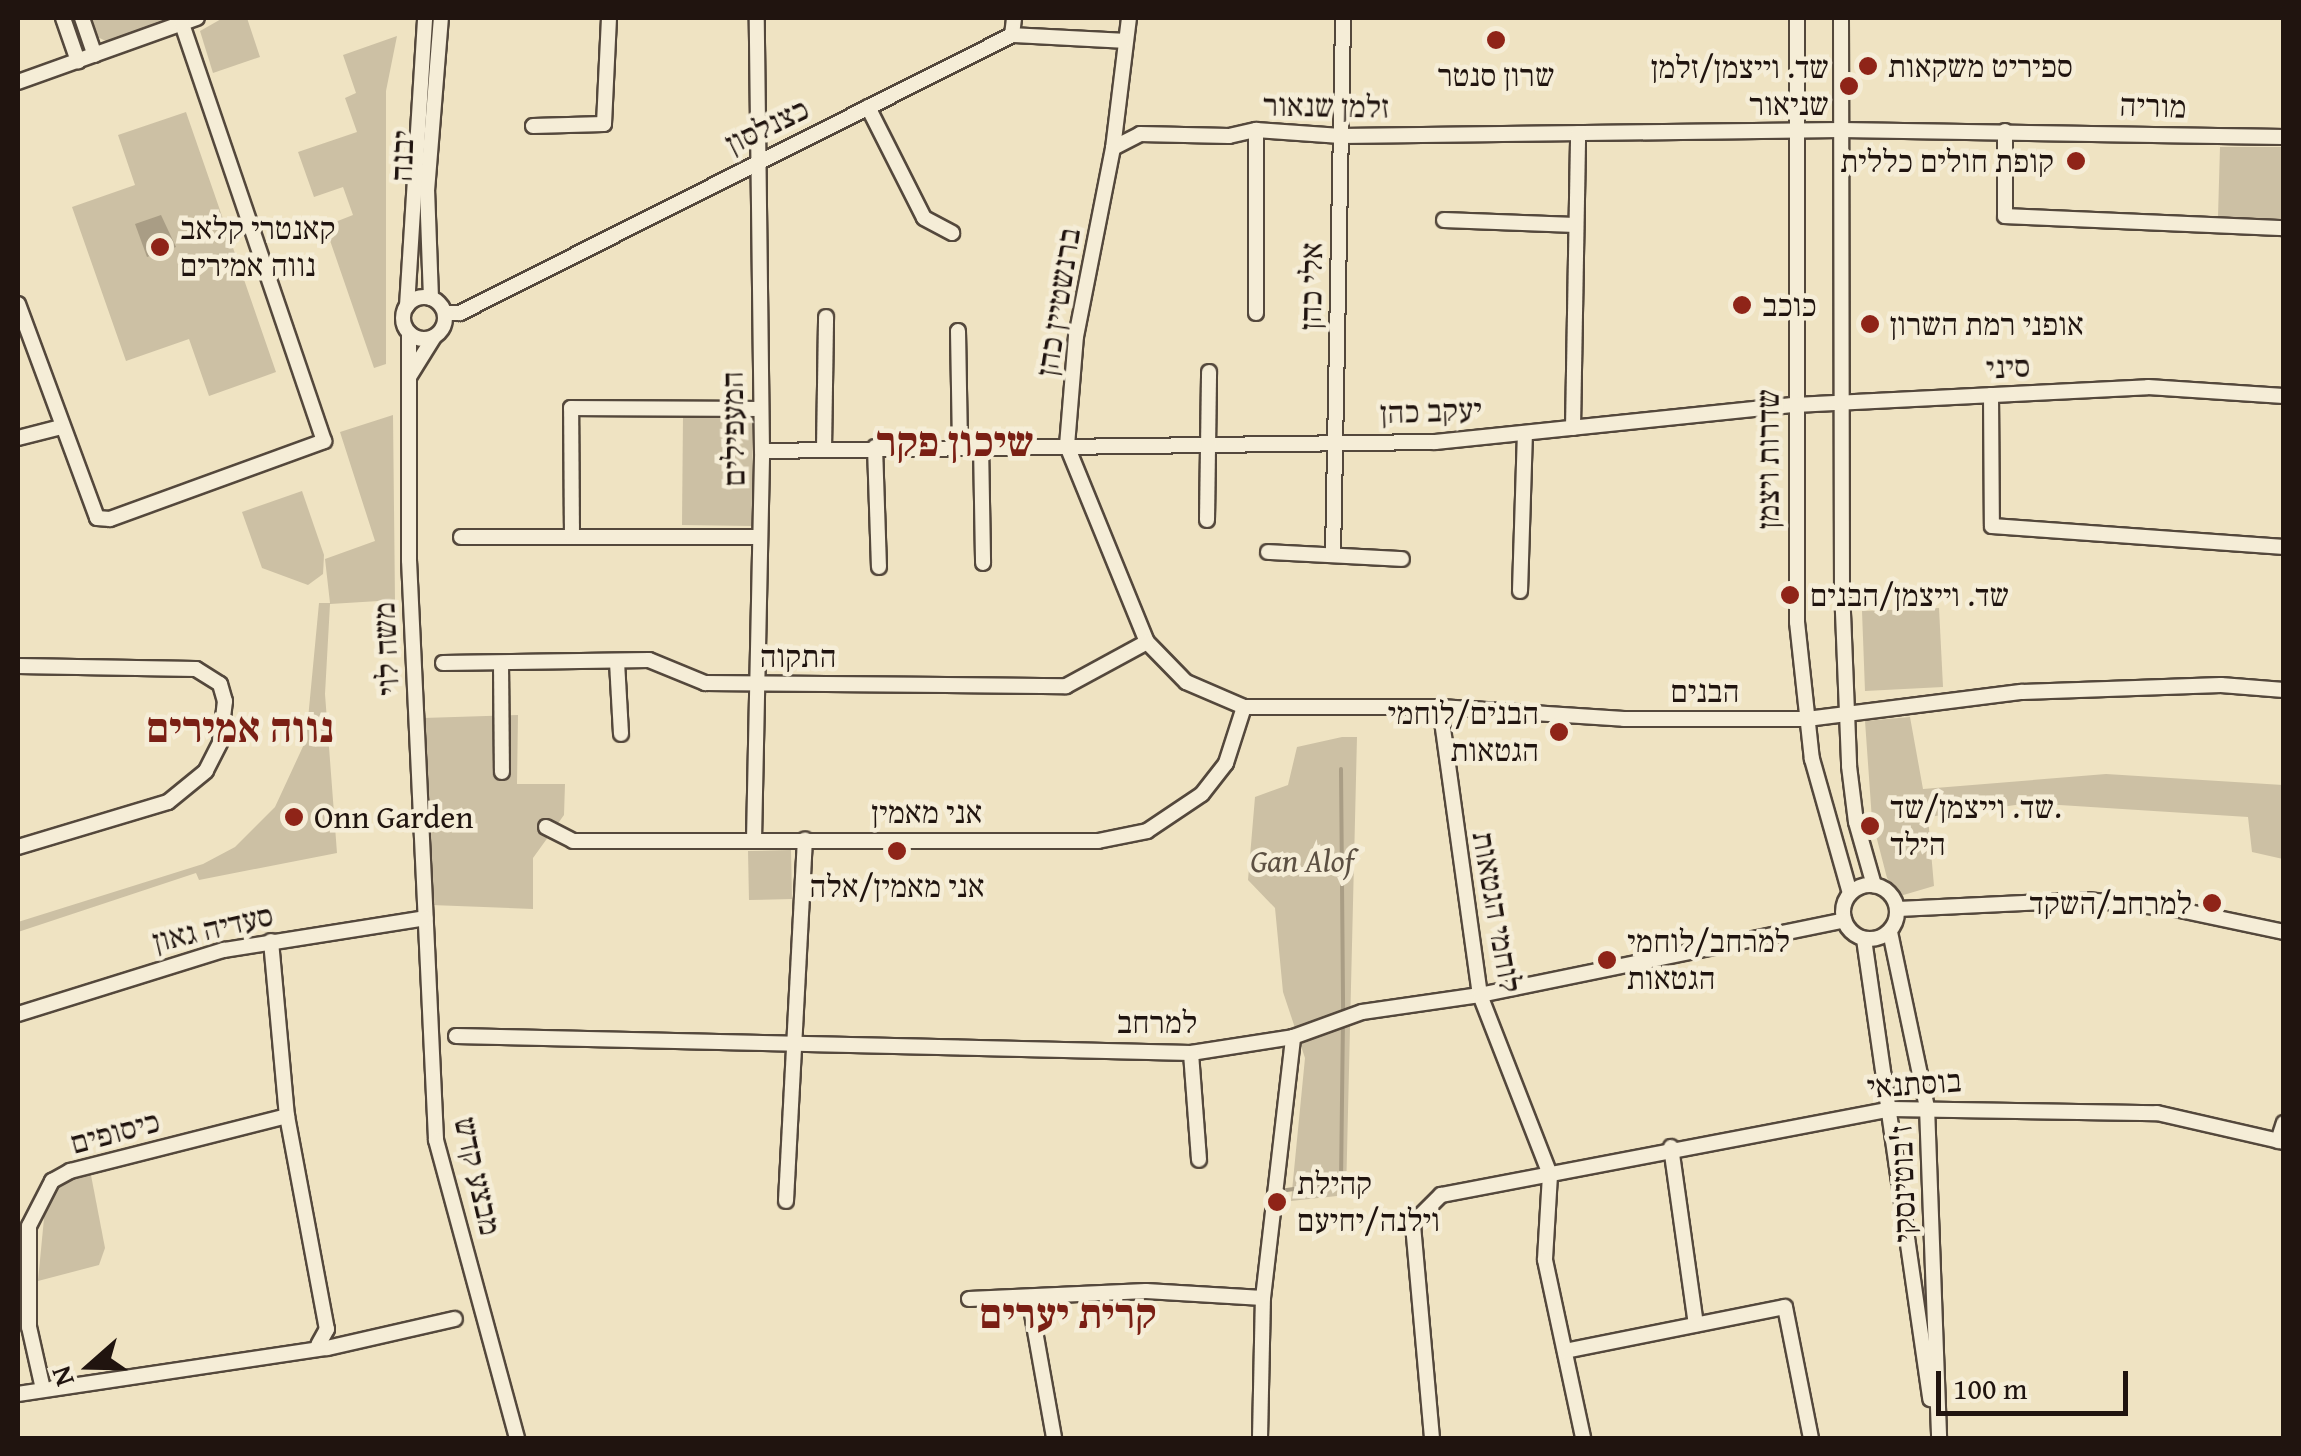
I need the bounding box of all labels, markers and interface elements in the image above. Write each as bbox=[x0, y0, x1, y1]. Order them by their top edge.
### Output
marker: שרון סנטר bbox=[1485, 29, 1507, 51]
place label: ספיריט משקאות bbox=[1888, 47, 2073, 85]
place label: שד. וייצמן/זלמן שניאור bbox=[1651, 49, 1829, 124]
marker: ספיריט משקאות bbox=[1857, 55, 1879, 77]
place label: שרון סנטר bbox=[1438, 56, 1554, 94]
marker: שד. וייצמן/זלמן שניאור bbox=[1838, 75, 1860, 97]
street label: זלמן שנאור bbox=[1263, 86, 1389, 126]
street label: מוריה bbox=[2119, 86, 2187, 126]
street label: כצנלסון bbox=[719, 89, 815, 163]
street label: יבנה bbox=[382, 129, 422, 183]
place label: קופת חולים כללית bbox=[1840, 142, 2054, 180]
marker: קופת חולים כללית bbox=[2063, 148, 2089, 174]
place label: קאנטרי קלאב נווה אמירים bbox=[180, 210, 336, 285]
street label: ברנשטיין כהן bbox=[1027, 225, 1089, 379]
marker: קאנטרי קלאב נווה אמירים bbox=[149, 236, 171, 258]
street label: אלי כהן bbox=[1291, 242, 1331, 330]
place label: כוכב bbox=[1762, 286, 1817, 324]
marker: כוכב bbox=[1731, 294, 1753, 316]
place label: אופני רמת השרון bbox=[1890, 305, 2084, 343]
marker: אופני רמת השרון bbox=[1859, 313, 1881, 335]
street label: סיני bbox=[1985, 347, 2031, 387]
street label: המעפילים bbox=[713, 371, 753, 487]
street label: שדרות ויצמן bbox=[1749, 389, 1787, 529]
street label: יעקב כהן bbox=[1379, 390, 1483, 432]
district label: שיכון פקר bbox=[876, 416, 1034, 466]
place label: שד. וייצמן/הבנים bbox=[1810, 576, 2009, 614]
marker: שד. וייצמן/הבנים bbox=[1779, 584, 1801, 606]
street label: משה לוי bbox=[364, 601, 408, 697]
street label: התקוה bbox=[760, 637, 836, 675]
street label: הבנים bbox=[1670, 672, 1740, 710]
place label: הבנים/לוחמי הגטאות bbox=[1387, 695, 1539, 770]
district label: נווה אמירים bbox=[146, 702, 334, 752]
marker: הבנים/לוחמי הגטאות bbox=[1548, 721, 1570, 743]
place label: שד. וייצמן/שד. הילד bbox=[1890, 789, 2062, 864]
street label: אני מאמין bbox=[872, 793, 982, 831]
place label: Onn Garden bbox=[314, 798, 473, 836]
marker: Onn Garden bbox=[283, 806, 305, 828]
marker: שד. וייצמן/שד. הילד bbox=[1859, 815, 1881, 837]
street label: לוחמי הגטאות bbox=[1464, 828, 1530, 996]
marker: אני מאמין/אלה bbox=[886, 840, 908, 862]
park label: Gan Alof bbox=[1250, 842, 1354, 880]
place label: אני מאמין/אלה bbox=[809, 867, 985, 905]
place label: למרחב/השקד bbox=[2029, 884, 2192, 922]
marker: למרחב/השקד bbox=[2201, 892, 2223, 914]
street label: סעדיה גאון bbox=[149, 896, 277, 960]
place label: למרחב/לוחמי הגטאות bbox=[1627, 923, 1790, 998]
marker: למרחב/לוחמי הגטאות bbox=[1596, 949, 1618, 971]
street label: למרחב bbox=[1117, 1003, 1197, 1041]
street label: בוסתנאי bbox=[1865, 1062, 1963, 1106]
street label: כיסופים bbox=[66, 1102, 164, 1162]
street label: מבצע קדש bbox=[446, 1113, 510, 1239]
street label: ז'בוטינסקי bbox=[1882, 1125, 1924, 1243]
place label: קהילת וילנה/יחיעם bbox=[1297, 1165, 1440, 1240]
marker: קהילת וילנה/יחיעם bbox=[1266, 1191, 1288, 1213]
district label: קרית יערים bbox=[979, 1288, 1157, 1338]
north arrow bbox=[40, 1316, 140, 1416]
scale bar bbox=[1941, 1351, 2134, 1413]
text: N bbox=[39, 1361, 84, 1392]
text: 100 m bbox=[1953, 1366, 2027, 1410]

